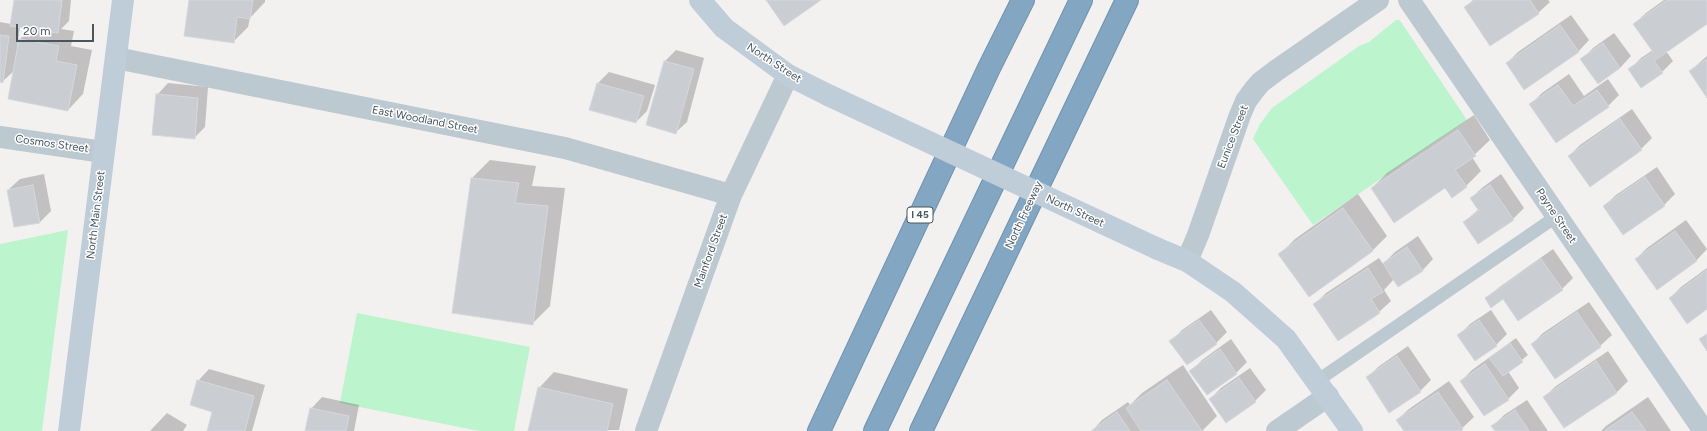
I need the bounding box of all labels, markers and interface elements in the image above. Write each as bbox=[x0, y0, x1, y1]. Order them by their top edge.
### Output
scale bar bbox=[18, 16, 96, 42]
text: 20 m bbox=[23, 24, 51, 38]
street label: North Street bbox=[744, 40, 804, 86]
street label: East Woodland Street bbox=[371, 103, 479, 137]
street label: Eunice Street bbox=[1215, 103, 1251, 171]
street label: Cosmos Street bbox=[15, 132, 89, 156]
street label: North Main Street bbox=[84, 170, 108, 260]
street label: North Freeway bbox=[1003, 179, 1045, 251]
street label: Payne Street bbox=[1533, 186, 1579, 246]
street label: North Street bbox=[1044, 192, 1106, 230]
road number: I 45 bbox=[907, 207, 933, 223]
street label: Mainford Street bbox=[692, 212, 730, 290]

